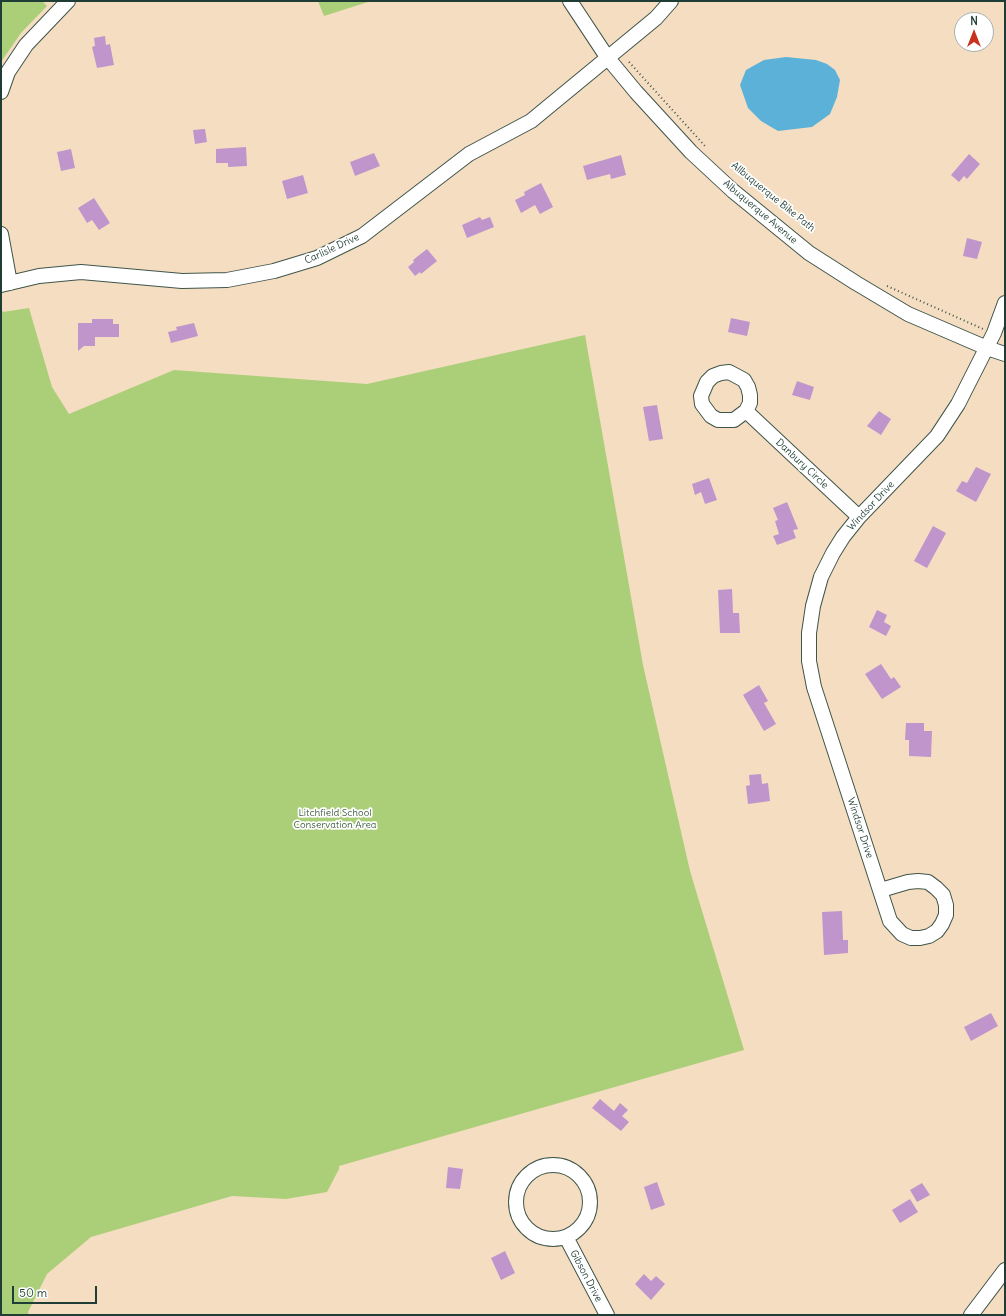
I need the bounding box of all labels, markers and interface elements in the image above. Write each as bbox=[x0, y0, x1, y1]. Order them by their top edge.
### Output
north arrow bbox=[954, 12, 994, 52]
text: N bbox=[970, 14, 978, 28]
street label: Allbuquerque Bike Path bbox=[729, 160, 817, 234]
street label: Albuquerque Avenue bbox=[720, 177, 800, 247]
street label: Carlisle Drive bbox=[303, 231, 361, 267]
street label: Danbury Circle bbox=[773, 437, 831, 491]
street label: Windsor Drive bbox=[845, 479, 897, 533]
street label: Windsor Drive bbox=[845, 796, 875, 860]
park label: Litchfield School Conservation Area bbox=[293, 807, 377, 830]
street label: Gibson Drive bbox=[567, 1248, 605, 1304]
scale bar bbox=[14, 1278, 99, 1304]
text: 50 m bbox=[19, 1285, 47, 1300]

